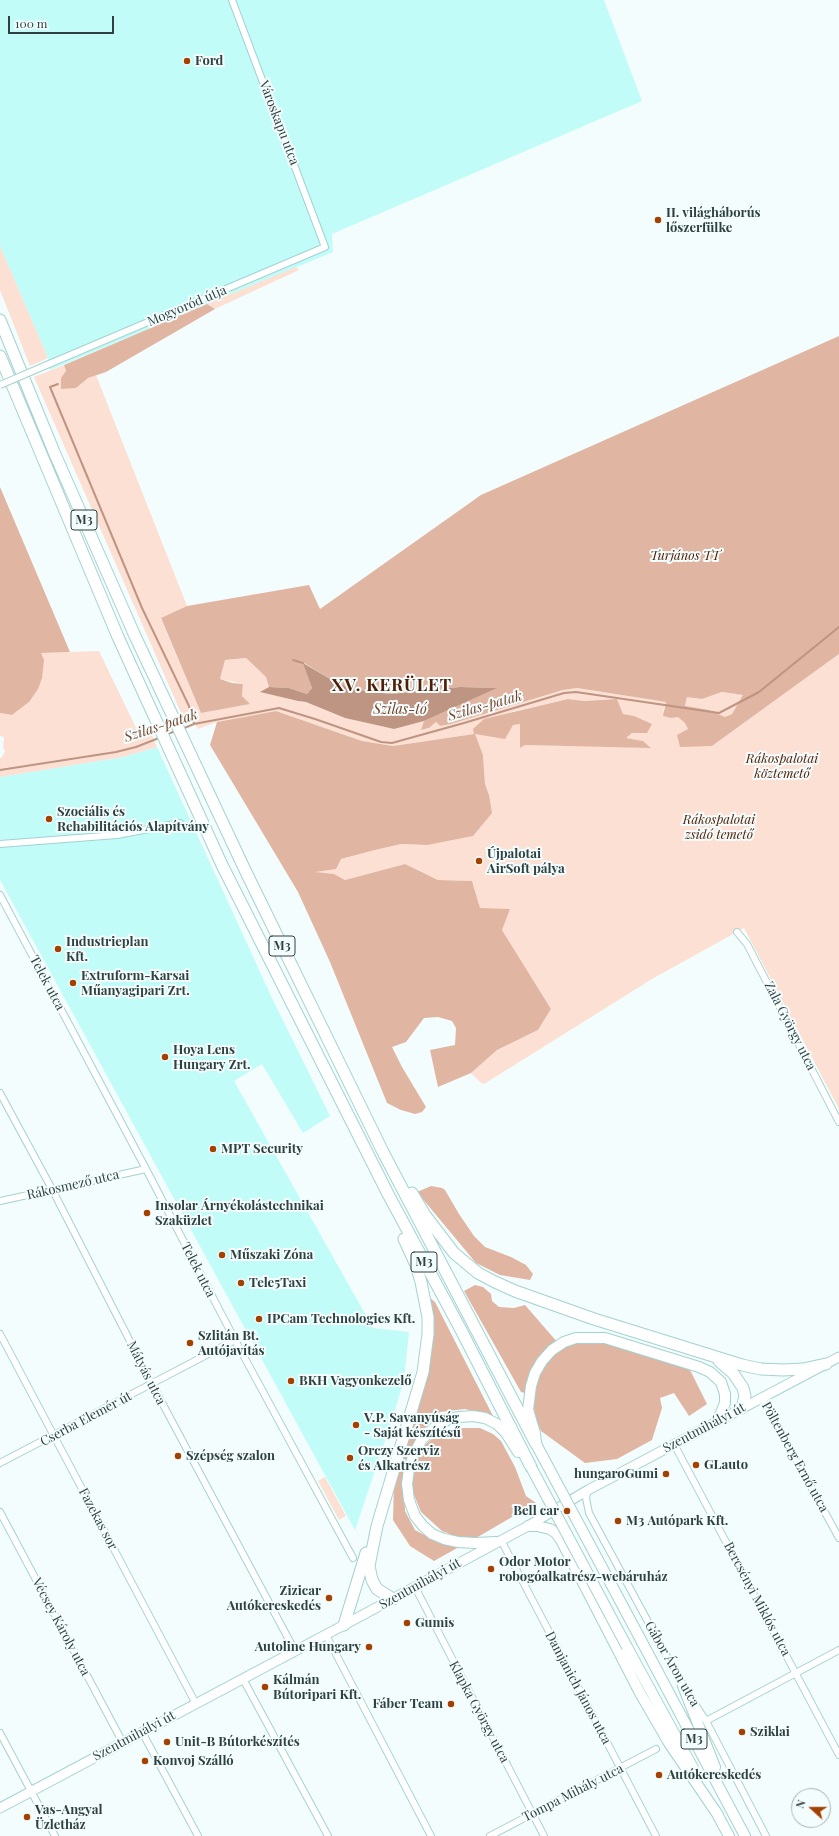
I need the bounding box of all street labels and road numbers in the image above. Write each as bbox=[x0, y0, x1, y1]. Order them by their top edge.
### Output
street label: Városkapu utca bbox=[256, 79, 302, 167]
street label: Mogyoród útja bbox=[145, 282, 229, 330]
road number: M3 bbox=[71, 510, 97, 530]
road number: M3 bbox=[269, 936, 295, 956]
street label: Telek utca bbox=[26, 953, 68, 1013]
street label: Zala György utca bbox=[761, 979, 819, 1073]
street label: Rákosmező utca bbox=[25, 1167, 121, 1203]
street label: Telek utca bbox=[178, 1240, 218, 1300]
road number: M3 bbox=[411, 1252, 437, 1272]
street label: Mátyás utca bbox=[123, 1339, 169, 1407]
street label: Cserba Elemér út bbox=[38, 1388, 134, 1450]
street label: Pöltenberg Ernő utca bbox=[758, 1399, 832, 1515]
street label: Szentmihályi út bbox=[660, 1400, 748, 1456]
street label: Fazekas sor bbox=[75, 1485, 121, 1553]
street label: Bercsényi Miklós utca bbox=[720, 1539, 794, 1659]
street label: Szentmihályi út bbox=[376, 1555, 464, 1613]
street label: Vécsey Károly utca bbox=[29, 1576, 93, 1678]
street label: Gábor Áron utca bbox=[641, 1619, 703, 1709]
street label: Damjanich János utca bbox=[542, 1629, 614, 1747]
street label: Klapka György utca bbox=[446, 1659, 512, 1765]
street label: Szentmihályi út bbox=[90, 1708, 178, 1764]
road number: M3 bbox=[681, 1729, 707, 1749]
street label: Tompa Mihály utca bbox=[520, 1761, 626, 1825]

